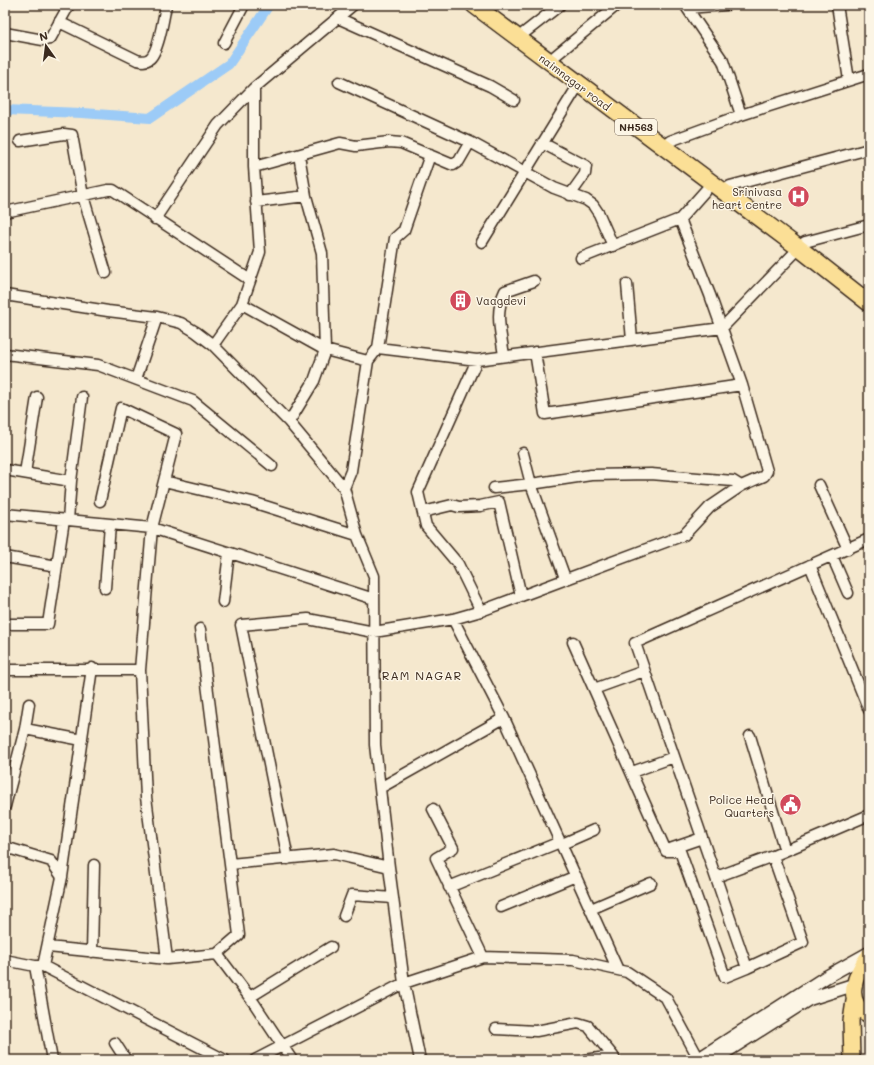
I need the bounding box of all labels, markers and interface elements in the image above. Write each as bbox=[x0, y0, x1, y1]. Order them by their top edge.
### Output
north arrow bbox=[26, 26, 66, 66]
text: N bbox=[38, 28, 49, 44]
street label: naimnagar road bbox=[536, 50, 614, 114]
road number: NH563 bbox=[615, 119, 657, 135]
place label: Srinivasa heart centre bbox=[712, 184, 782, 212]
hospital icon: Srinivasa heart centre bbox=[785, 184, 811, 210]
building icon: Vaagdevi bbox=[448, 287, 474, 313]
place label: Vaagdevi bbox=[476, 293, 526, 308]
district label: RAM NAGAR bbox=[382, 667, 462, 683]
place label: Police Head Quarters bbox=[709, 792, 774, 820]
public building icon: Police Head Quarters bbox=[777, 792, 803, 818]

